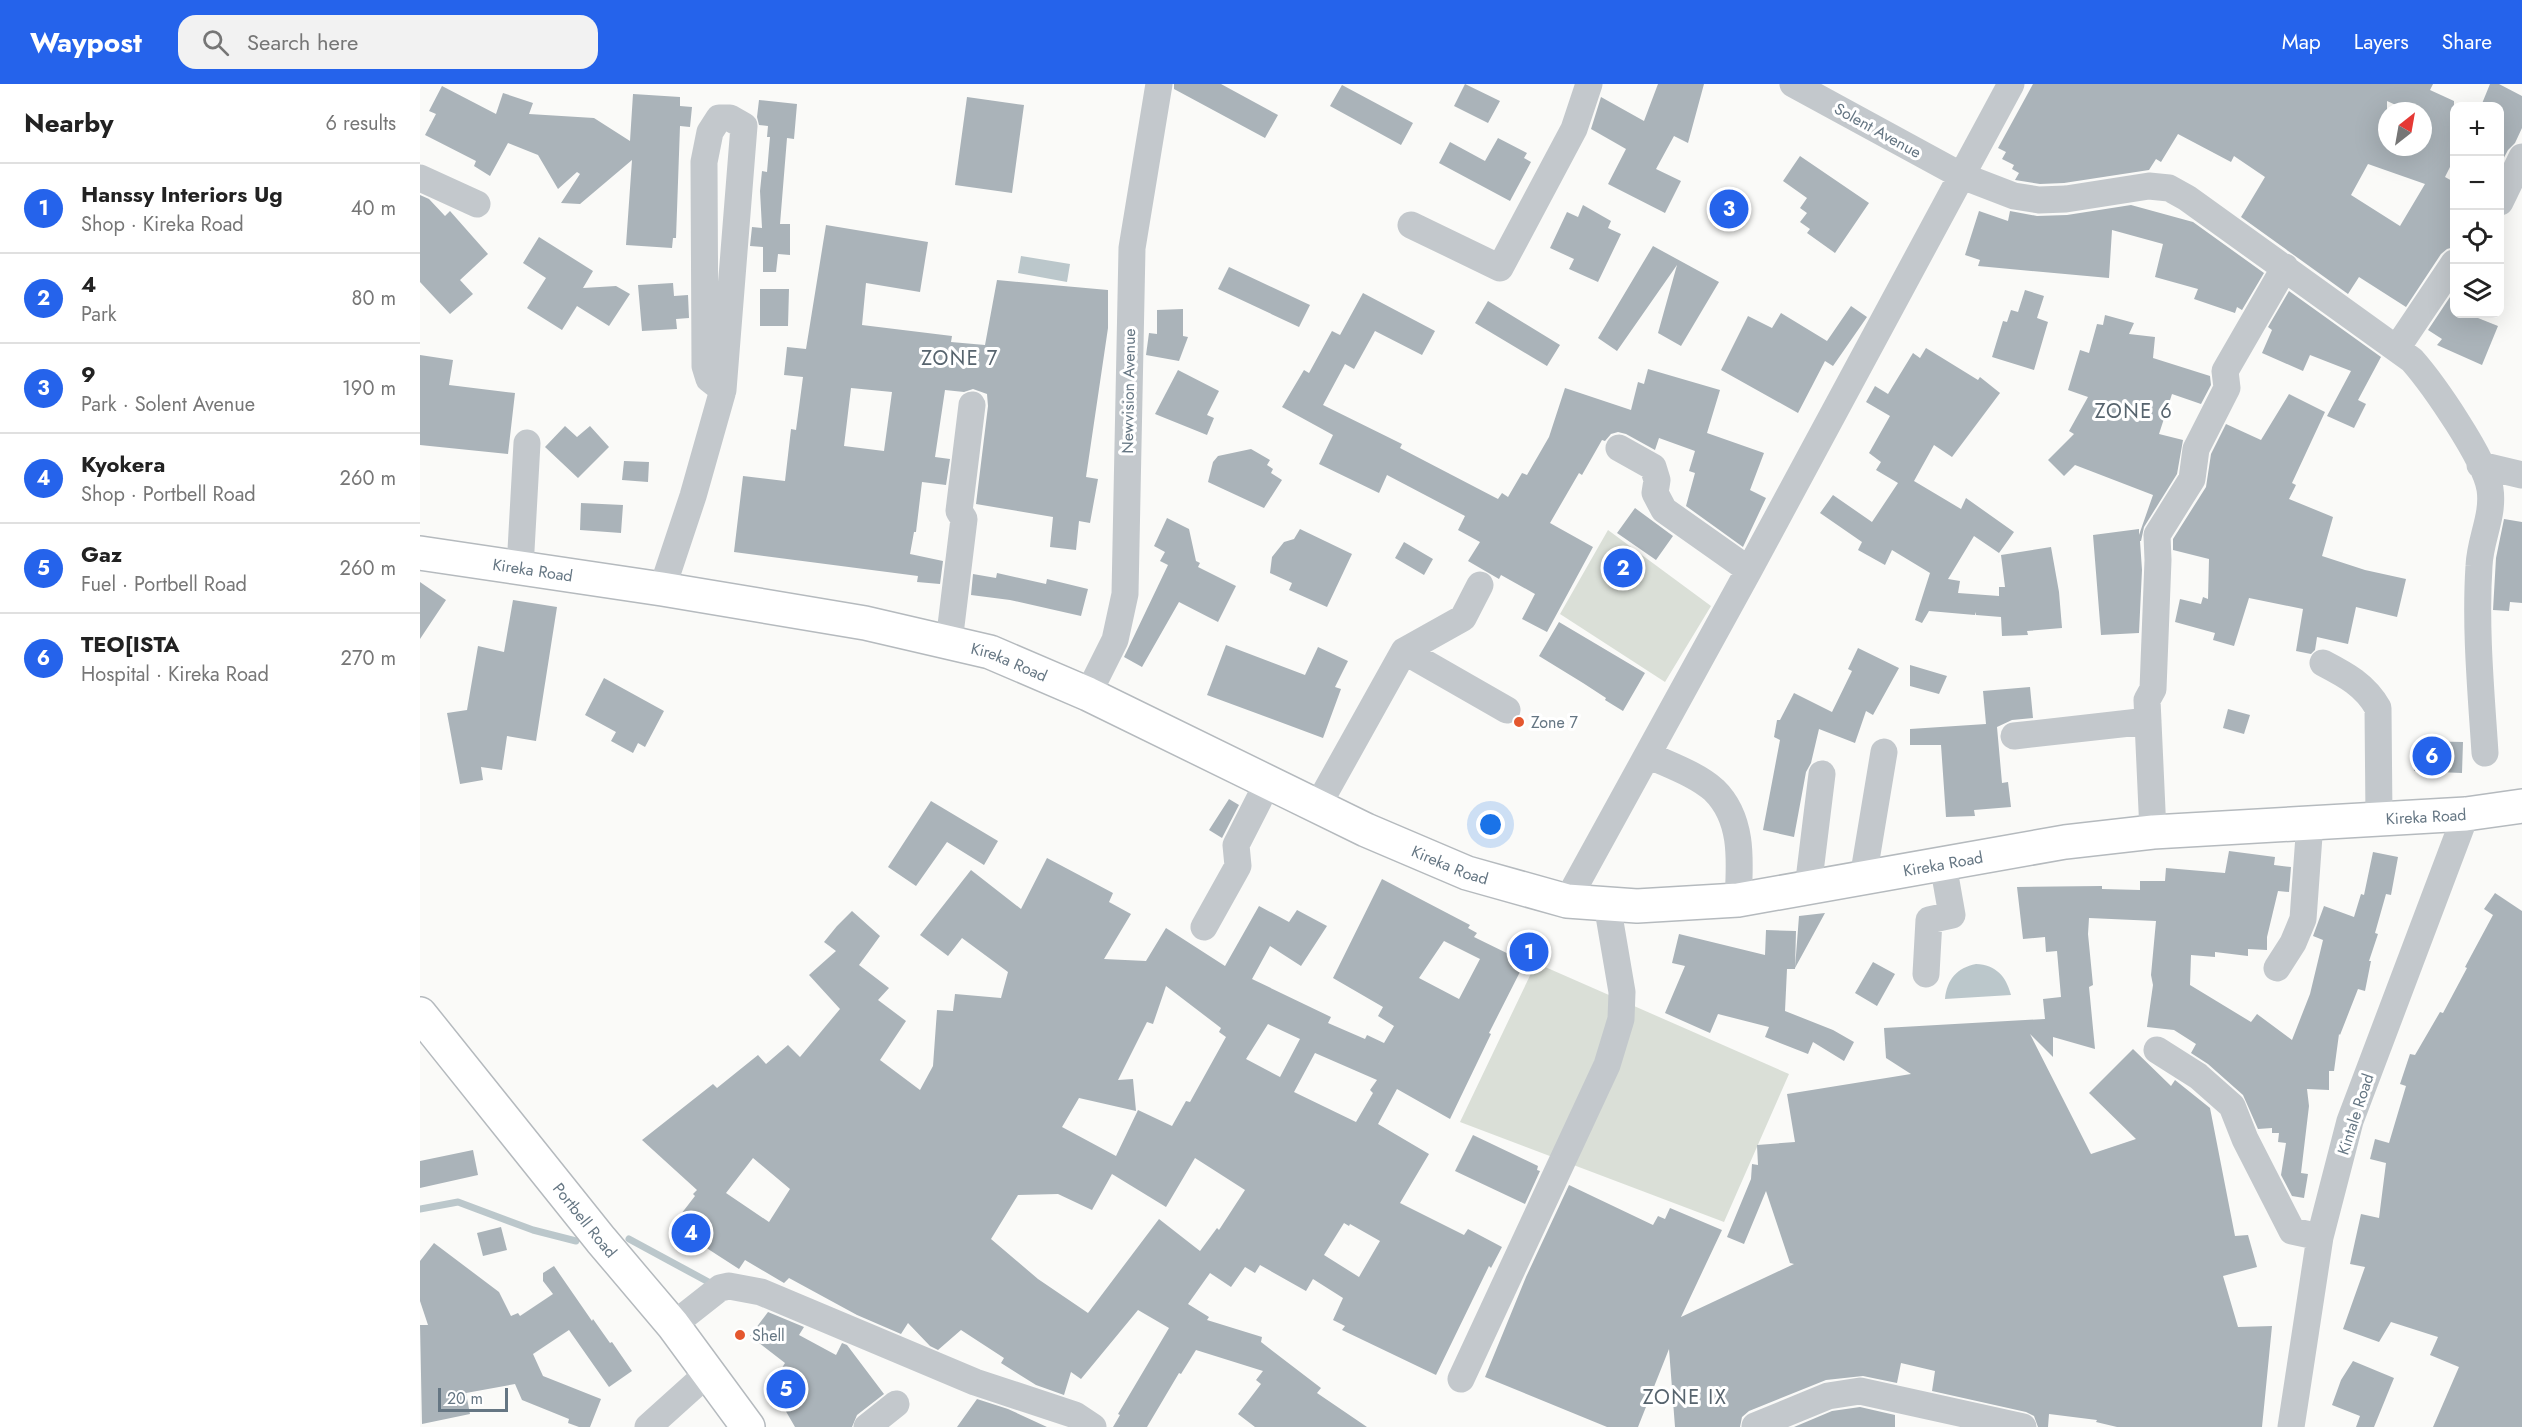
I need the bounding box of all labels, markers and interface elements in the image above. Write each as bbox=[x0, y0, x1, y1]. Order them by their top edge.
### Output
search box bbox=[178, 15, 598, 69]
text: Waypost bbox=[30, 22, 142, 63]
icon: search bbox=[199, 26, 232, 59]
text: Search here bbox=[247, 26, 358, 58]
text: Map bbox=[2282, 27, 2321, 57]
text: Layers bbox=[2354, 27, 2409, 57]
text: Share bbox=[2442, 27, 2492, 57]
street label: Solent Avenue bbox=[1830, 97, 1925, 164]
north arrow bbox=[2378, 102, 2432, 156]
map controls bbox=[2450, 102, 2504, 318]
button: + bbox=[2450, 102, 2504, 156]
text: Nearby bbox=[24, 104, 113, 142]
text: 6 results bbox=[326, 109, 396, 138]
button: − bbox=[2450, 156, 2504, 210]
text: Hanssy Interiors Ug bbox=[81, 178, 283, 210]
pin: 3 bbox=[1710, 186, 1748, 232]
text: 1 bbox=[38, 194, 49, 223]
text: 40 m bbox=[351, 194, 396, 223]
text: Shop · Kireka Road bbox=[81, 210, 244, 239]
button: locate bbox=[2450, 210, 2504, 264]
button: layers bbox=[2450, 264, 2504, 318]
text: 4 bbox=[81, 268, 96, 300]
text: 2 bbox=[37, 284, 50, 313]
text: 80 m bbox=[351, 284, 396, 313]
text: Park bbox=[81, 300, 117, 329]
street label: Newvision Avenue bbox=[1116, 328, 1141, 454]
district label: ZONE 7 bbox=[921, 344, 999, 373]
text: 9 bbox=[81, 358, 96, 390]
text: 3 bbox=[37, 374, 50, 403]
text: 190 m bbox=[342, 374, 396, 403]
text: Park · Solent Avenue bbox=[81, 390, 255, 419]
district label: ZONE 6 bbox=[2095, 397, 2173, 426]
text: Kyokera bbox=[81, 448, 165, 480]
text: 4 bbox=[37, 464, 50, 493]
text: 260 m bbox=[340, 464, 396, 493]
text: Shop · Portbell Road bbox=[81, 480, 256, 509]
text: Gaz bbox=[81, 538, 122, 570]
pin: 2 bbox=[1604, 546, 1642, 590]
street label: Kireka Road bbox=[491, 553, 574, 588]
text: 5 bbox=[37, 554, 50, 583]
text: 260 m bbox=[340, 554, 396, 583]
text: Fuel · Portbell Road bbox=[81, 570, 247, 599]
text: TEO[ISTA bbox=[81, 628, 180, 660]
street label: Kireka Road bbox=[969, 637, 1051, 687]
text: 6 bbox=[37, 644, 50, 673]
text: 270 m bbox=[341, 644, 396, 673]
text: Hospital · Kireka Road bbox=[81, 660, 269, 689]
place label: Zone 7 bbox=[1531, 711, 1578, 734]
marker: Zone 7 bbox=[1512, 715, 1526, 729]
pin: 6 bbox=[2412, 734, 2452, 778]
street label: Kireka Road bbox=[2385, 803, 2467, 831]
your location bbox=[1476, 810, 1505, 839]
street label: Kireka Road bbox=[1408, 840, 1491, 890]
street label: Kireka Road bbox=[1901, 846, 1985, 883]
pin: 1 bbox=[1510, 930, 1548, 974]
street label: Kintale Road bbox=[2332, 1070, 2379, 1158]
street label: Portbell Road bbox=[547, 1178, 622, 1263]
pin: 4 bbox=[672, 1210, 710, 1256]
place label: Shell bbox=[752, 1324, 785, 1347]
marker: Shell bbox=[733, 1328, 747, 1342]
pin: 5 bbox=[766, 1366, 806, 1412]
district label: ZONE IX bbox=[1643, 1383, 1727, 1412]
scale bar bbox=[438, 1385, 508, 1412]
text: 20 m bbox=[447, 1387, 483, 1410]

